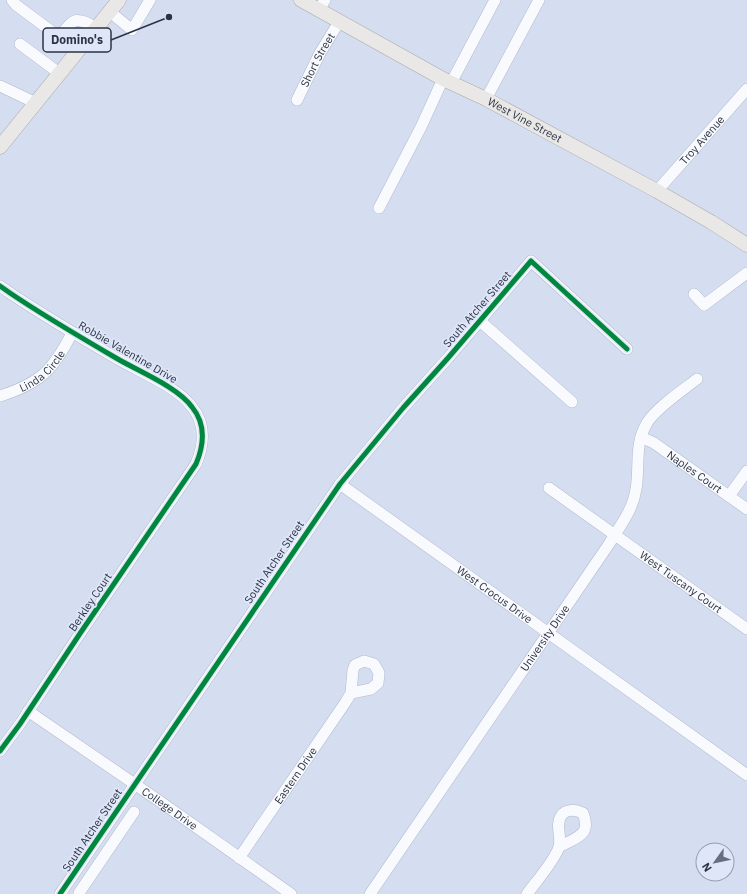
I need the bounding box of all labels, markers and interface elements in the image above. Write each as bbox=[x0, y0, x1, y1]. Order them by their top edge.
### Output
callout: Domino's bbox=[43, 28, 111, 52]
street label: Short Street bbox=[297, 30, 338, 89]
text: Domino's bbox=[51, 32, 103, 47]
street label: West Vine Street bbox=[485, 94, 564, 146]
street label: Troy Avenue bbox=[677, 113, 727, 167]
street label: South Atcher Street bbox=[440, 268, 514, 350]
street label: Robbie Valentine Drive bbox=[76, 318, 180, 386]
street label: Linda Circle bbox=[17, 347, 68, 395]
street label: Naples Court bbox=[664, 447, 725, 496]
street label: South Atcher Street bbox=[241, 518, 307, 606]
street label: West Tuscany Court bbox=[637, 548, 725, 616]
street label: West Crocus Drive bbox=[454, 563, 535, 626]
street label: Berkley Court bbox=[65, 570, 115, 634]
street label: University Drive bbox=[517, 602, 572, 674]
street label: Eastern Drive bbox=[271, 744, 320, 807]
street label: College Drive bbox=[139, 784, 200, 833]
street label: South Atcher Street bbox=[59, 786, 125, 874]
north arrow bbox=[695, 842, 735, 882]
text: N bbox=[699, 860, 715, 875]

